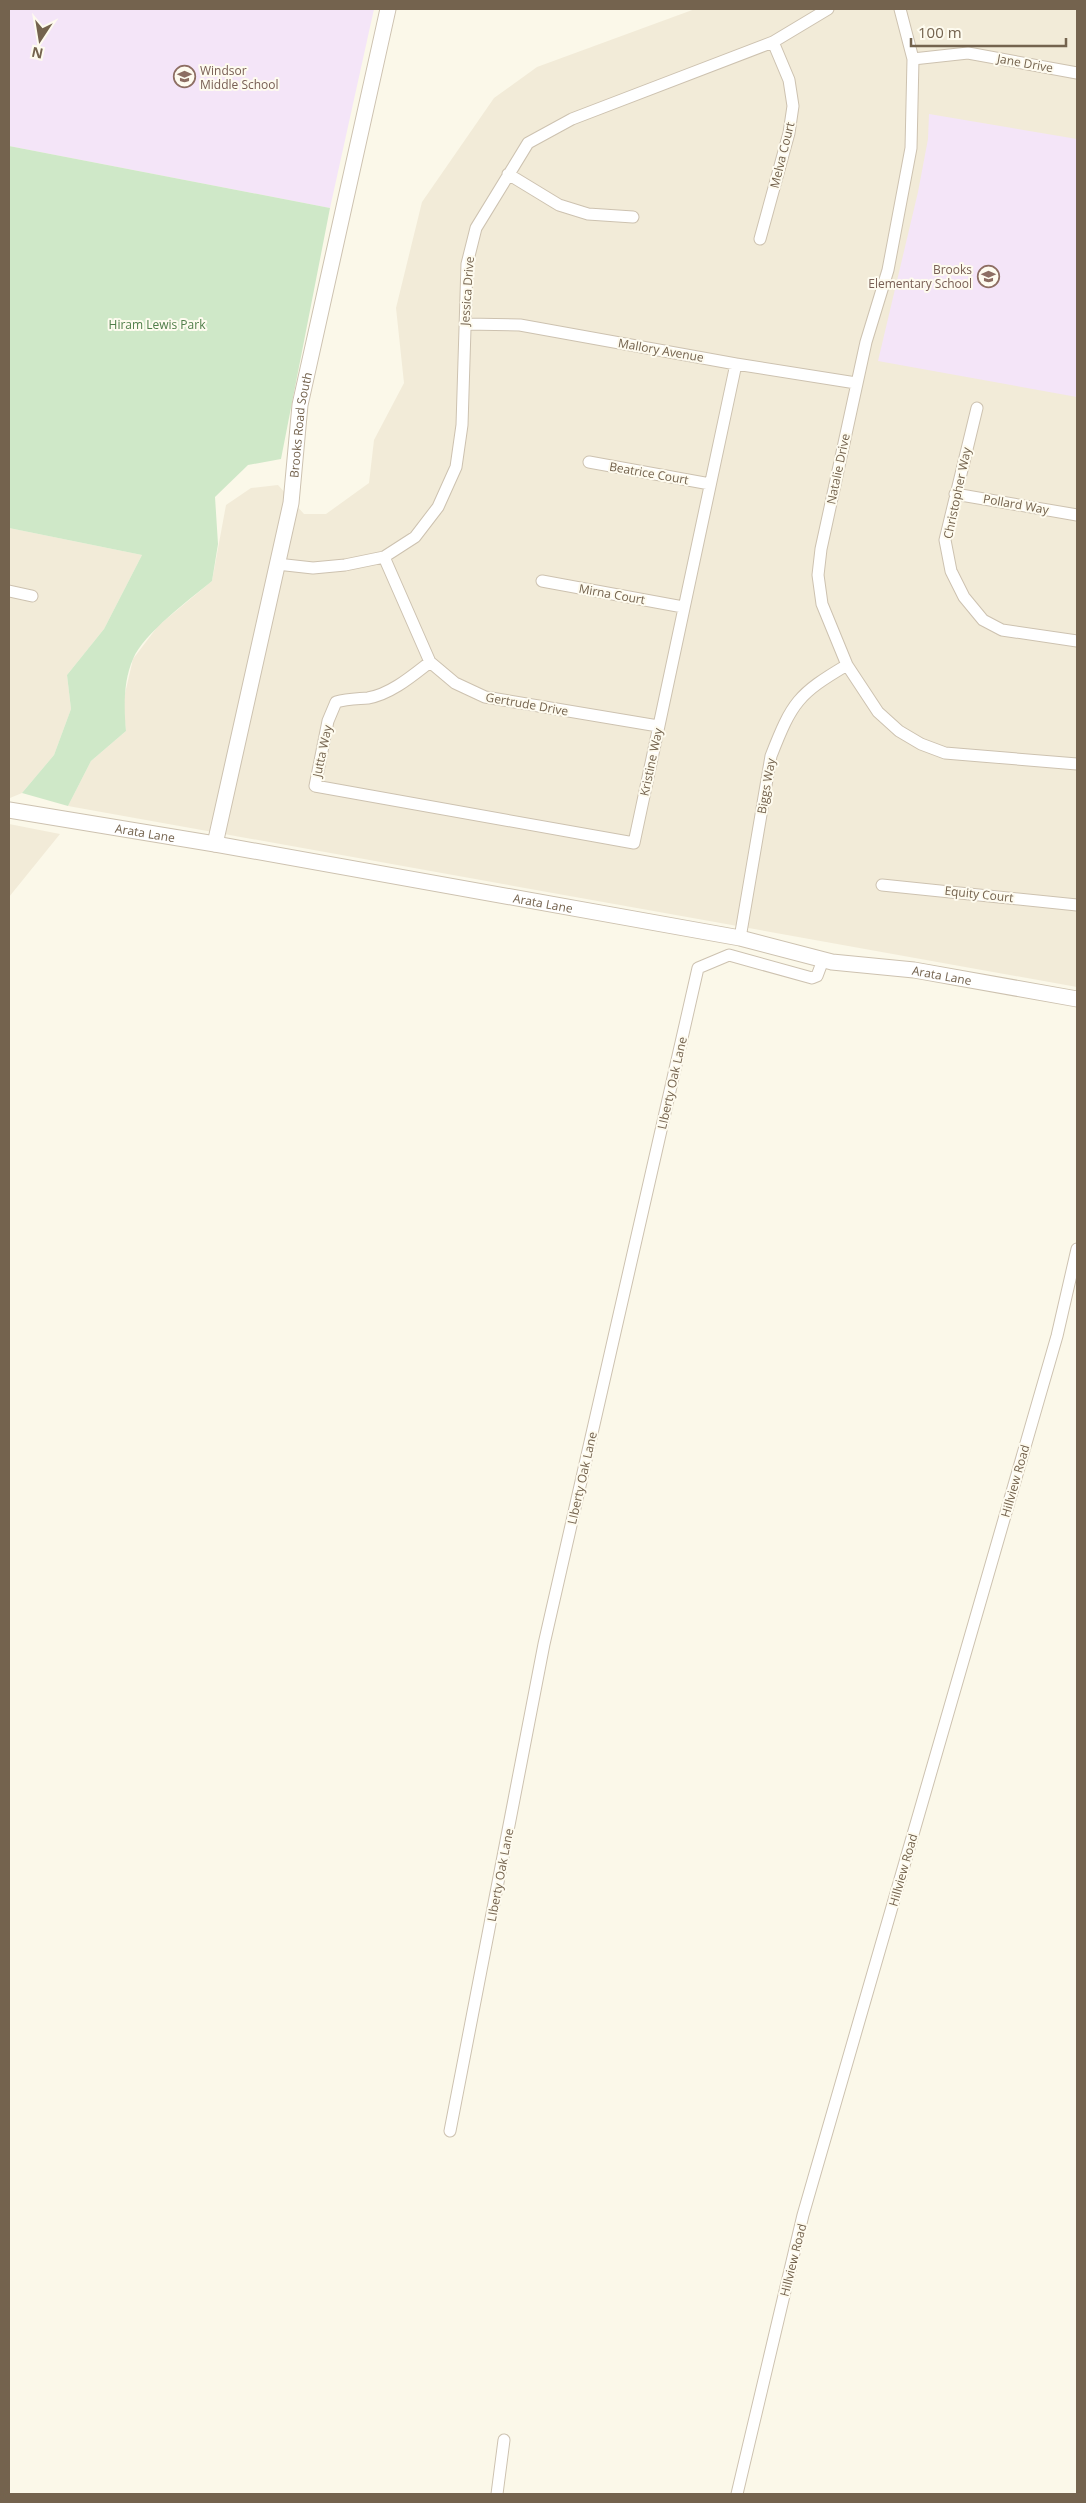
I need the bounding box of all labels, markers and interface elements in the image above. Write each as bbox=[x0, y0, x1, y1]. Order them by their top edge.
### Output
north arrow bbox=[15, 15, 65, 65]
scale bar bbox=[911, 15, 1066, 47]
text: 100 m bbox=[918, 22, 962, 42]
text: N bbox=[30, 43, 45, 64]
street label: Jane Drive bbox=[995, 50, 1055, 76]
place label: Windsor Middle School bbox=[200, 62, 279, 93]
school or university icon: Windsor Middle School bbox=[172, 65, 196, 89]
street label: Melva Court bbox=[766, 120, 798, 190]
street label: Jessica Drive bbox=[456, 256, 478, 327]
place label: Brooks Elementary School bbox=[868, 261, 972, 292]
school or university icon: Brooks Elementary School bbox=[976, 264, 1000, 288]
park label: Hiram Lewis Park bbox=[109, 316, 206, 333]
street label: Mallory Avenue bbox=[617, 334, 705, 366]
street label: Brooks Road South bbox=[285, 370, 316, 479]
street label: Natalie Drive bbox=[822, 432, 854, 506]
street label: Christopher Way bbox=[939, 445, 975, 540]
street label: Beatrice Court bbox=[608, 458, 690, 488]
street label: Pollard Way bbox=[982, 490, 1051, 518]
street label: Mirna Court bbox=[577, 580, 647, 608]
street label: Gertrude Drive bbox=[484, 688, 570, 720]
street label: Jutta Way bbox=[308, 723, 336, 780]
street label: Kristine Way bbox=[635, 725, 667, 798]
street label: Biggs Way bbox=[753, 756, 779, 815]
street label: Arata Lane bbox=[114, 819, 177, 846]
street label: Equity Court bbox=[944, 882, 1014, 906]
street label: Arata Lane bbox=[512, 889, 574, 916]
street label: Arata Lane bbox=[911, 961, 973, 989]
street label: LIberty Oak Lane bbox=[653, 1035, 691, 1131]
street label: LIberty Oak Lane bbox=[563, 1430, 601, 1526]
street label: Hillview Road bbox=[997, 1443, 1033, 1519]
street label: LIberty Oak Lane bbox=[483, 1827, 517, 1923]
street label: Hillview Road bbox=[885, 1832, 921, 1908]
street label: Hillview Road bbox=[776, 2222, 810, 2298]

